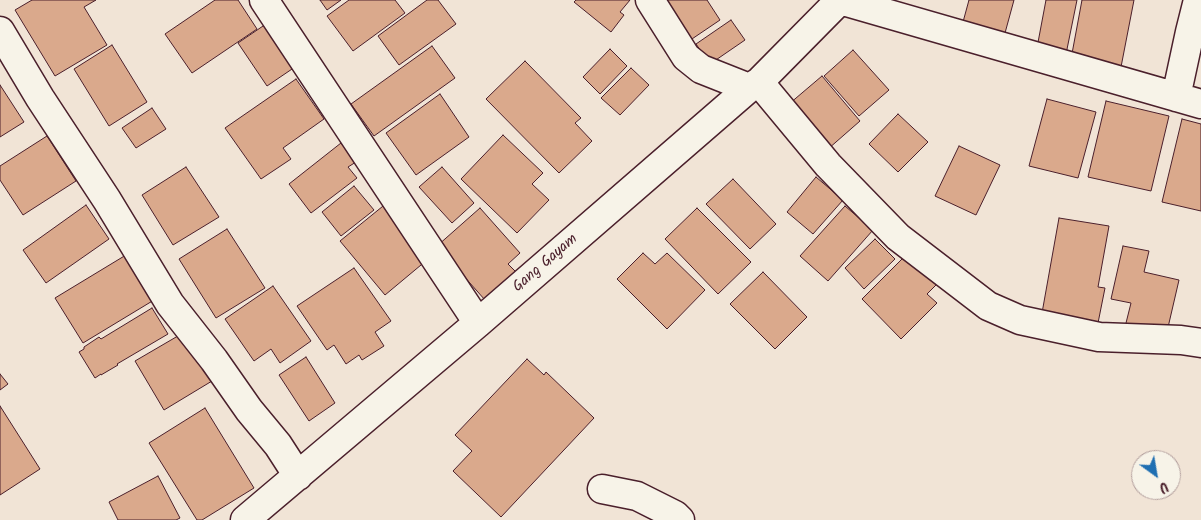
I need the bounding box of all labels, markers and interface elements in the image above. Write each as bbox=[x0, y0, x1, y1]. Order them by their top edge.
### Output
street label: Gang Gayam bbox=[510, 231, 582, 297]
north arrow bbox=[1131, 450, 1181, 500]
text: U bbox=[1154, 475, 1173, 498]

